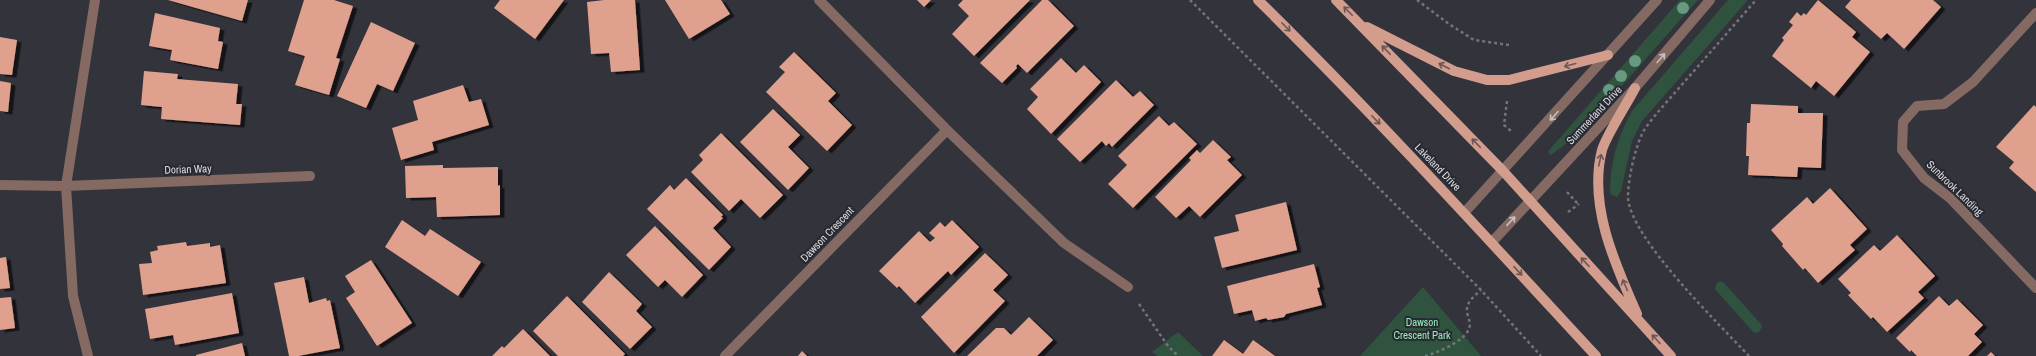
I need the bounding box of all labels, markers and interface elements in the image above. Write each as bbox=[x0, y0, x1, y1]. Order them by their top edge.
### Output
one-way arrow bbox=[1343, 6, 1353, 16]
one-way arrow bbox=[1281, 22, 1291, 32]
one-way arrow bbox=[1381, 45, 1390, 55]
one-way arrow bbox=[1656, 52, 1665, 63]
one-way arrow bbox=[1439, 62, 1451, 69]
one-way arrow bbox=[1564, 62, 1577, 70]
street label: Summerland Drive bbox=[1563, 83, 1625, 147]
one-way arrow bbox=[1549, 110, 1558, 121]
one-way arrow bbox=[1372, 115, 1381, 125]
one-way arrow bbox=[1471, 138, 1481, 148]
street label: Lakeland Drive bbox=[1412, 140, 1464, 194]
one-way arrow bbox=[1597, 154, 1605, 167]
street label: Sunbrook Landing bbox=[1924, 157, 1986, 219]
street label: Dorian Way bbox=[164, 161, 212, 177]
street label: Dawson Crescent bbox=[797, 203, 857, 264]
one-way arrow bbox=[1507, 216, 1516, 226]
one-way arrow bbox=[1581, 257, 1590, 267]
one-way arrow bbox=[1513, 266, 1522, 276]
one-way arrow bbox=[1620, 280, 1628, 292]
park label: Dawson Crescent Park bbox=[1393, 315, 1451, 342]
one-way arrow bbox=[1652, 334, 1661, 344]

